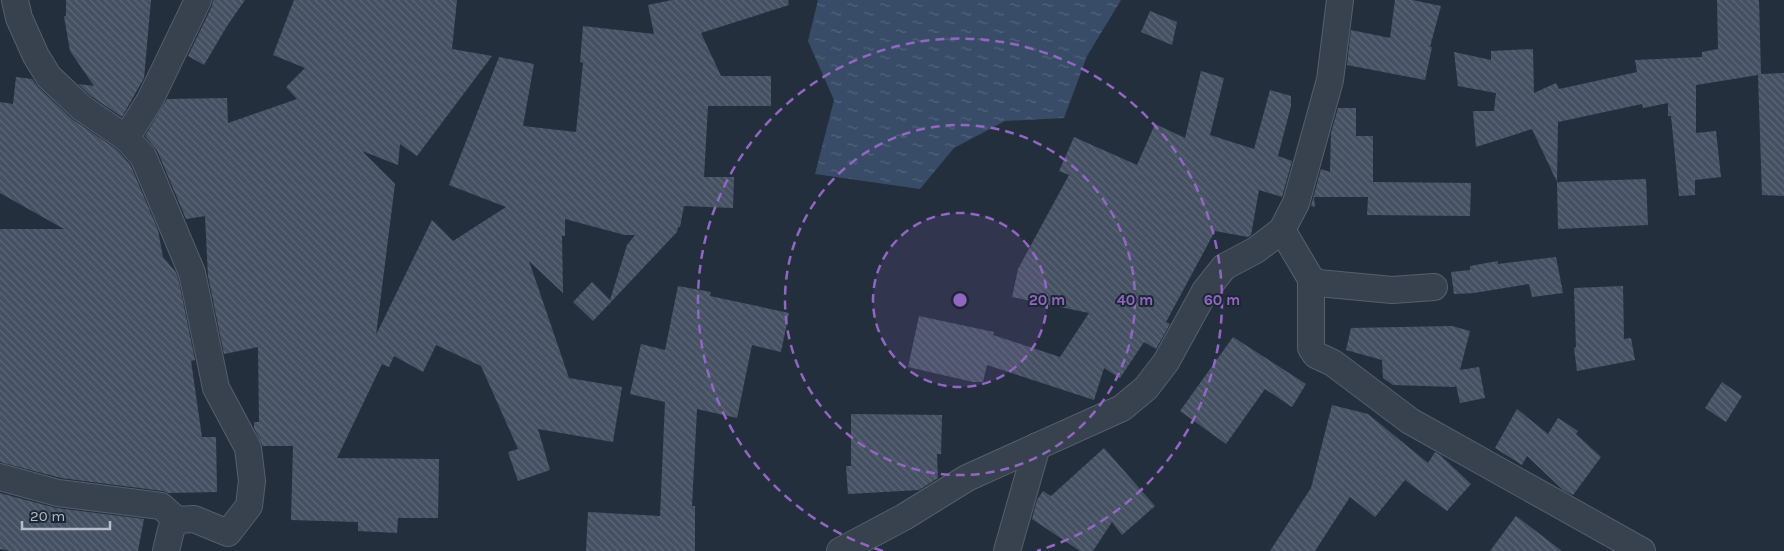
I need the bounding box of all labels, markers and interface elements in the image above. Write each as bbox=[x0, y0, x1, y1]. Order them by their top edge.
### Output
centre of rings bbox=[951, 291, 969, 309]
text: 20 m bbox=[1029, 291, 1065, 309]
text: 40 m bbox=[1117, 291, 1153, 309]
text: 60 m bbox=[1204, 291, 1240, 309]
scale bar bbox=[22, 498, 110, 530]
text: 20 m bbox=[30, 507, 65, 525]

